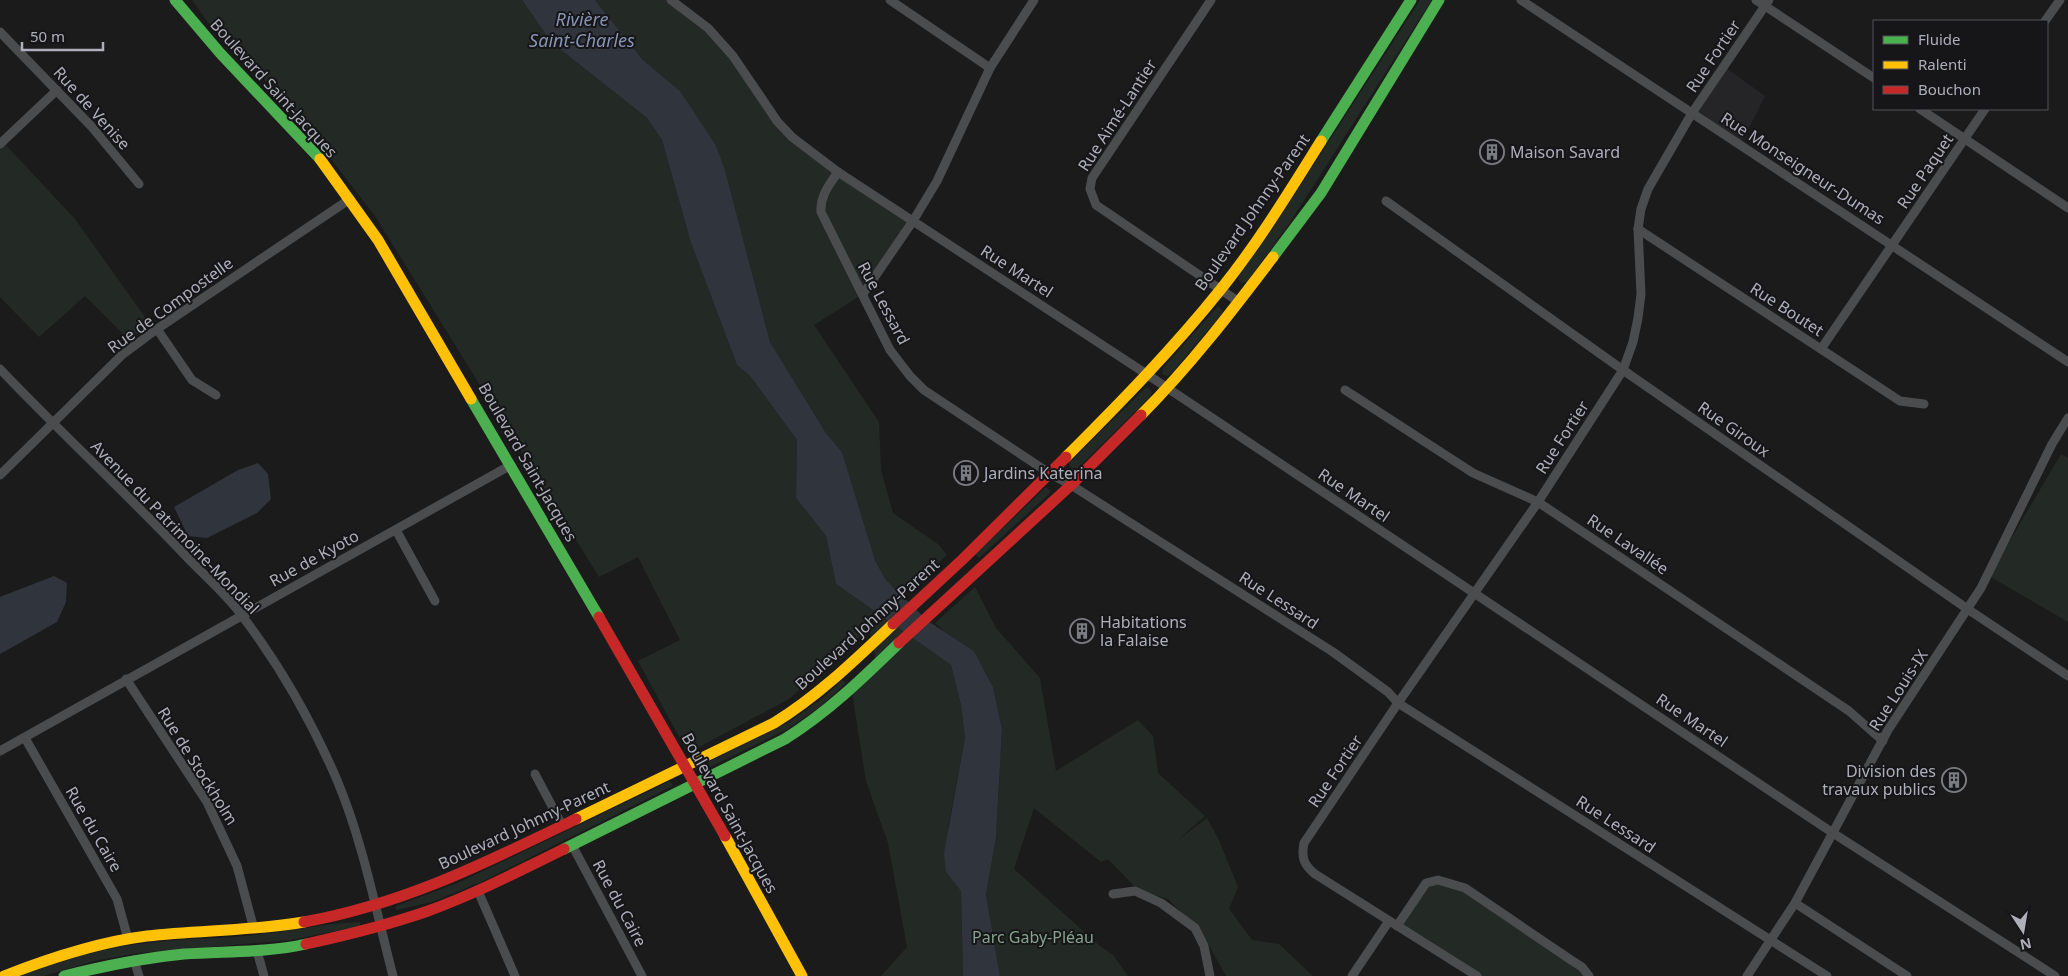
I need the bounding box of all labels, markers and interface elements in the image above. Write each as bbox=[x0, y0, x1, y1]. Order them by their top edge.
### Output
water label: Rivière Saint-Charles bbox=[529, 7, 635, 52]
street label: Boulevard Saint-Jacques bbox=[205, 14, 343, 162]
street label: Rue Fortier bbox=[1681, 15, 1746, 97]
scale bar bbox=[22, 20, 104, 52]
legend bbox=[1873, 20, 2048, 110]
text: 50 m bbox=[30, 26, 65, 46]
text: Fluide bbox=[1918, 29, 1960, 49]
street label: Rue Aimé-Lantier bbox=[1073, 54, 1162, 175]
text: Ralenti bbox=[1918, 54, 1967, 74]
street label: Rue de Venise bbox=[49, 62, 135, 154]
text: Bouchon bbox=[1918, 79, 1981, 99]
street label: Rue Monseigneur-Dumas bbox=[1717, 107, 1889, 229]
street label: Boulevard Johnny-Parent bbox=[1189, 129, 1315, 295]
street label: Rue Paquet bbox=[1892, 129, 1958, 213]
building icon: Maison Savard bbox=[1479, 139, 1505, 165]
place label: Maison Savard bbox=[1510, 141, 1620, 163]
street label: Rue Martel bbox=[977, 239, 1057, 303]
street label: Rue de Compostelle bbox=[103, 252, 237, 358]
street label: Rue Lessard bbox=[853, 258, 915, 348]
street label: Rue Boutet bbox=[1746, 277, 1828, 341]
street label: Boulevard Saint-Jacques bbox=[473, 378, 583, 546]
street label: Rue Fortier bbox=[1530, 396, 1594, 478]
street label: Rue Giroux bbox=[1694, 396, 1775, 462]
street label: Avenue du Patrimoine-Mondial bbox=[86, 435, 264, 619]
building icon: Jardins Katerina bbox=[953, 460, 979, 486]
place label: Jardins Katerina bbox=[982, 462, 1103, 484]
street label: Rue Martel bbox=[1314, 463, 1394, 527]
street label: Rue Lavallée bbox=[1583, 509, 1673, 579]
street label: Rue de Kyoto bbox=[265, 524, 363, 592]
street label: Boulevard Johnny-Parent bbox=[790, 553, 944, 695]
street label: Rue Lessard bbox=[1235, 566, 1323, 634]
place label: Habitations la Falaise bbox=[1100, 611, 1187, 651]
building icon: Habitations la Falaise bbox=[1069, 618, 1095, 644]
street label: Rue Louis-IX bbox=[1864, 645, 1933, 735]
street label: Rue Martel bbox=[1652, 688, 1732, 752]
street label: Rue de Stockholm bbox=[153, 703, 243, 829]
street label: Boulevard Saint-Jacques bbox=[677, 729, 783, 897]
street label: Rue Fortier bbox=[1303, 730, 1368, 812]
place label: Division des travaux publics bbox=[1822, 760, 1936, 800]
building icon: Division des travaux publics bbox=[1941, 767, 1967, 793]
street label: Boulevard Johnny-Parent bbox=[435, 775, 614, 874]
street label: Rue du Caire bbox=[61, 782, 127, 876]
street label: Rue Lessard bbox=[1572, 790, 1660, 858]
street label: Rue du Caire bbox=[588, 856, 652, 950]
north arrow bbox=[1998, 906, 2048, 956]
park label: Parc Gaby-Pléau bbox=[972, 926, 1094, 948]
text: N bbox=[2018, 934, 2033, 955]

